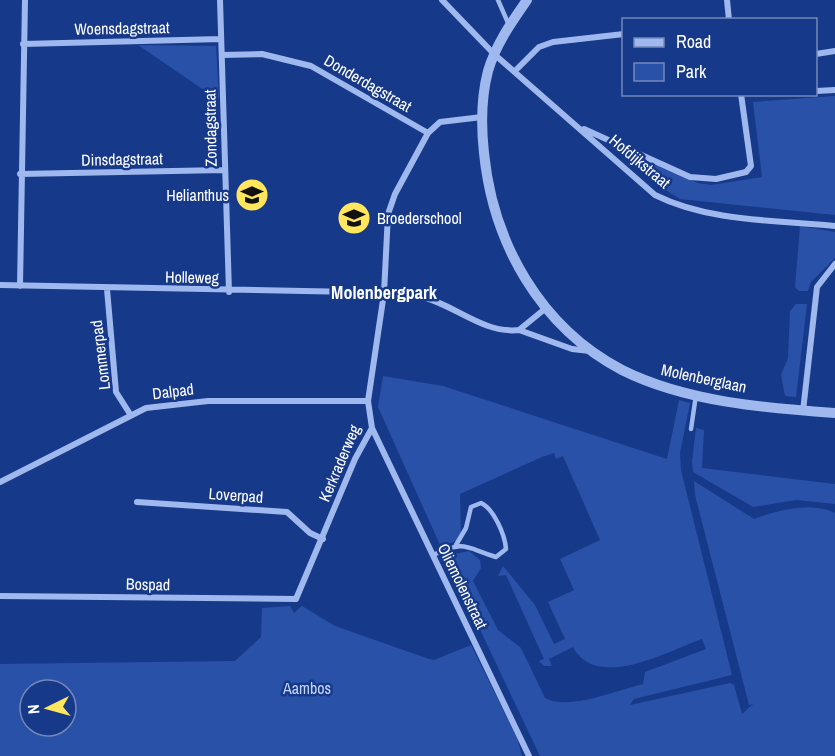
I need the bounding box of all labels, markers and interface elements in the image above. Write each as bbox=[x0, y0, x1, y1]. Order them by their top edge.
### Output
street label: Woensdagstraat bbox=[74, 16, 170, 40]
legend bbox=[622, 18, 817, 96]
text: Road bbox=[676, 29, 711, 54]
street label: Donderdagstraat bbox=[320, 49, 416, 117]
text: Park bbox=[676, 59, 707, 84]
street label: Zondagstraat bbox=[198, 89, 222, 167]
street label: Hofdijkstraat bbox=[605, 129, 676, 193]
street label: Dinsdagstraat bbox=[81, 147, 163, 171]
school or university icon: Helianthus bbox=[234, 177, 270, 213]
place label: Helianthus bbox=[166, 184, 229, 206]
school or university icon: Broederschool bbox=[336, 200, 372, 236]
place label: Broederschool bbox=[377, 207, 462, 229]
street label: Holleweg bbox=[165, 266, 220, 288]
district label: Molenbergpark bbox=[331, 280, 438, 305]
street label: Lommerpad bbox=[85, 319, 115, 391]
street label: Molenberglaan bbox=[659, 358, 749, 398]
street label: Dalpad bbox=[151, 378, 195, 404]
street label: Kerkraderweg bbox=[313, 420, 365, 505]
street label: Loverpad bbox=[208, 482, 264, 508]
street label: Oliemolenstraat bbox=[433, 540, 493, 633]
street label: Bospad bbox=[126, 573, 170, 595]
park label: Aambos bbox=[282, 677, 331, 699]
north arrow bbox=[18, 678, 78, 738]
text: N bbox=[22, 704, 44, 715]

